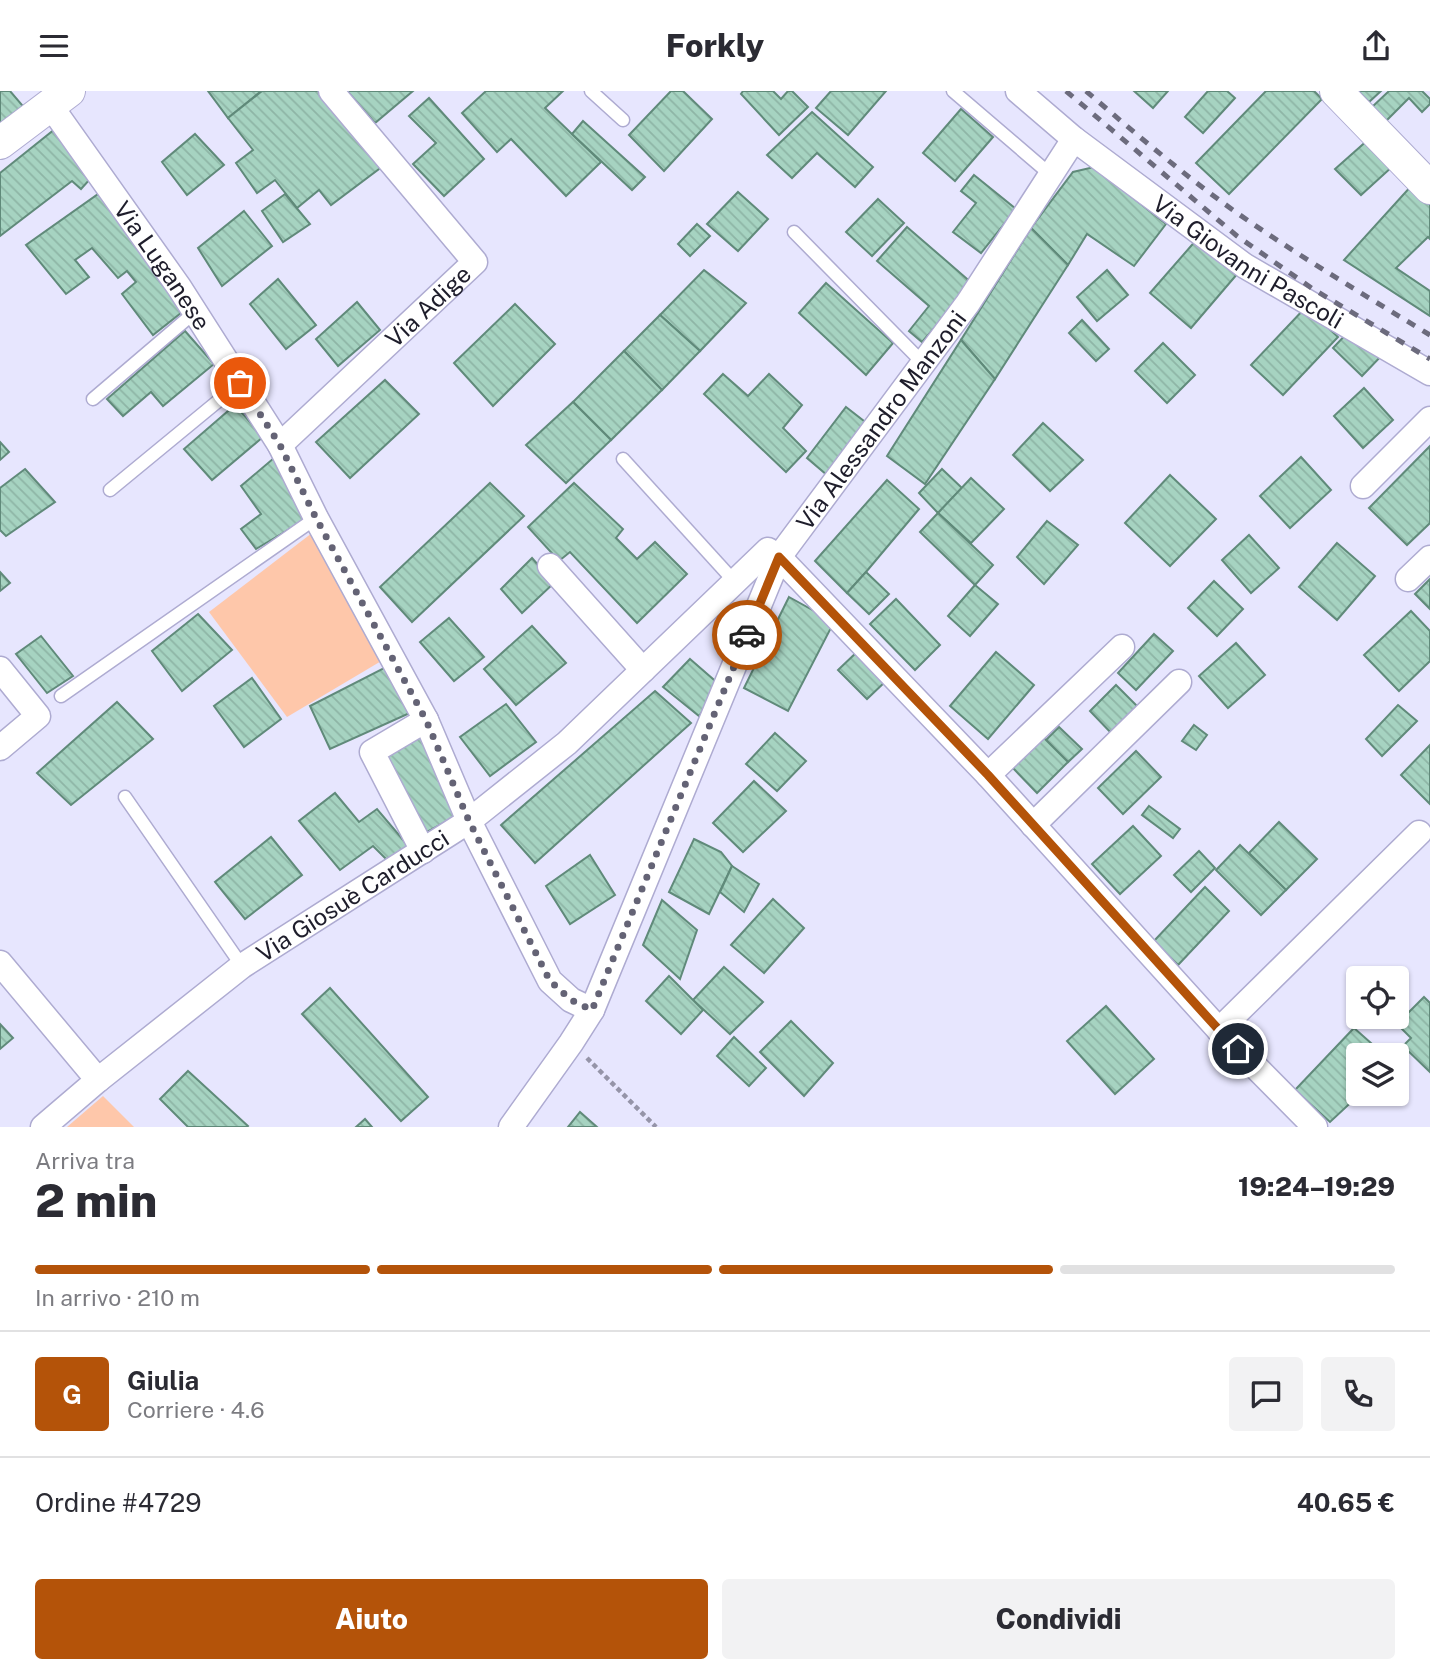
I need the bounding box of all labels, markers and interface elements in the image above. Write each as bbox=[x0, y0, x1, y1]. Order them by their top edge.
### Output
icon: menu bbox=[35, 27, 73, 65]
text: Forkly bbox=[666, 27, 764, 64]
icon: share bbox=[1357, 27, 1395, 65]
street label: Via Giovanni Pascoli bbox=[1147, 188, 1349, 334]
street label: Via Luganese bbox=[109, 196, 217, 335]
street label: Via Adige bbox=[380, 259, 476, 353]
street label: Via Alessandro Manzoni bbox=[790, 305, 971, 535]
pin bbox=[210, 353, 270, 413]
icon: bag bbox=[221, 364, 259, 402]
courier bbox=[712, 600, 782, 670]
icon: car bbox=[728, 616, 766, 654]
street label: Via Giosuè Carducci bbox=[251, 824, 454, 967]
map controls bbox=[1346, 966, 1409, 1106]
button: locate bbox=[1346, 966, 1409, 1029]
pin bbox=[1208, 1019, 1268, 1079]
icon: home bbox=[1219, 1030, 1257, 1068]
button: layers bbox=[1346, 1043, 1409, 1106]
text: Arriva tra bbox=[35, 1147, 135, 1174]
text: 19:24–19:29 bbox=[1238, 1171, 1395, 1202]
text: 2 min bbox=[35, 1173, 157, 1227]
text: In arrivo · 210 m bbox=[35, 1284, 200, 1311]
button: chat bbox=[1229, 1357, 1303, 1431]
button: phone bbox=[1321, 1357, 1395, 1431]
text: Giulia bbox=[127, 1365, 199, 1396]
text: G bbox=[62, 1379, 82, 1410]
text: Corriere · 4.6 bbox=[127, 1396, 264, 1423]
text: Ordine #4729 bbox=[35, 1487, 202, 1518]
text: 40.65 € bbox=[1297, 1487, 1395, 1518]
button: Aiuto bbox=[35, 1579, 708, 1659]
button: Condividi bbox=[722, 1579, 1395, 1659]

